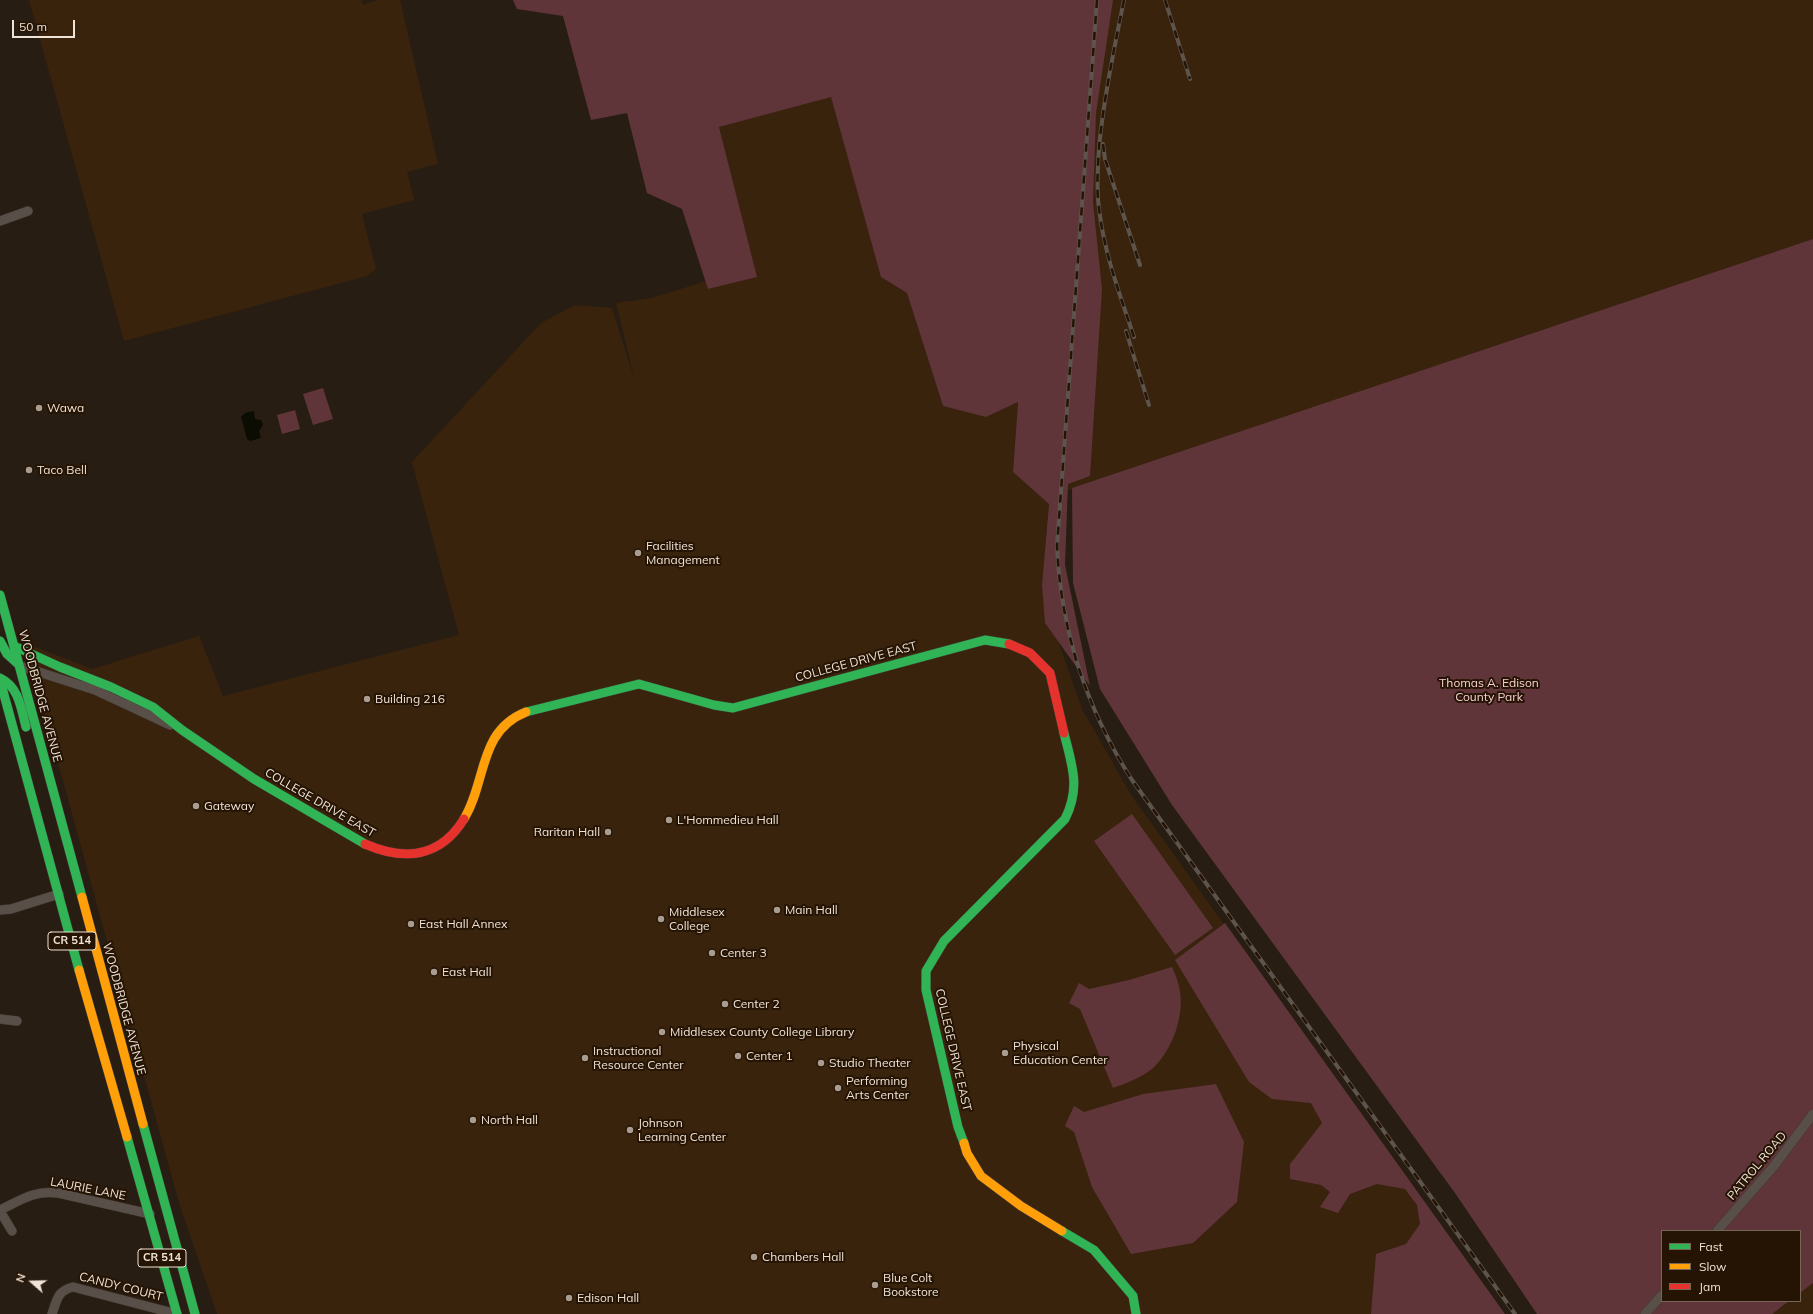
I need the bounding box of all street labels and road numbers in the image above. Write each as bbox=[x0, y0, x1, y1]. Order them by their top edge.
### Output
street label: WOODBRIDGE AVENUE bbox=[15, 628, 65, 764]
street label: COLLEGE DRIVE EAST bbox=[794, 639, 918, 685]
street label: COLLEGE DRIVE EAST bbox=[262, 765, 378, 841]
road number: CR 514 bbox=[48, 932, 96, 950]
street label: WOODBRIDGE AVENUE bbox=[99, 941, 149, 1077]
street label: COLLEGE DRIVE EAST bbox=[932, 987, 974, 1113]
street label: PATROL ROAD bbox=[1724, 1129, 1790, 1203]
street label: LAURIE LANE bbox=[49, 1175, 127, 1203]
road number: CR 514 bbox=[138, 1249, 186, 1267]
street label: CANDY COURT bbox=[78, 1270, 164, 1304]

